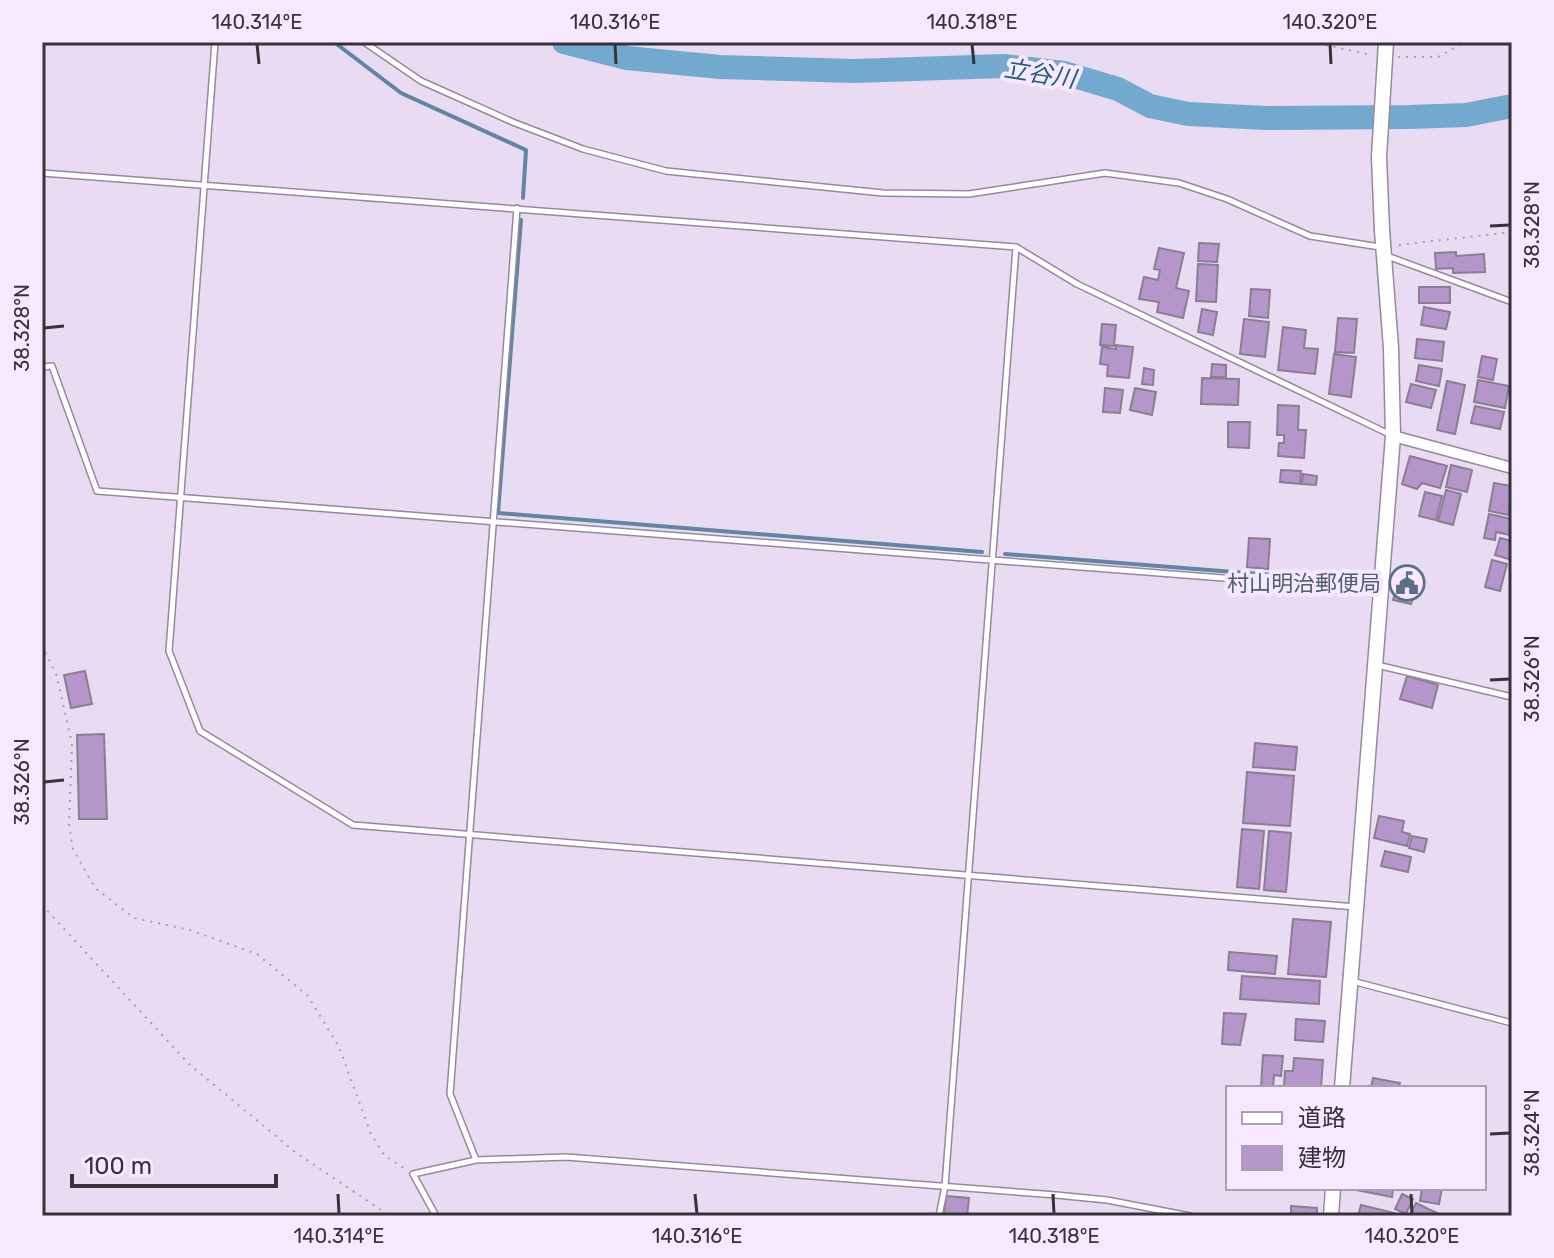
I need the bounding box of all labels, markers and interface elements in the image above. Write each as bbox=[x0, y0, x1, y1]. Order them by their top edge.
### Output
text: 140.314°E bbox=[212, 10, 302, 34]
text: 140.316°E bbox=[570, 10, 660, 34]
text: 140.318°E bbox=[926, 10, 1018, 34]
text: 140.320°E bbox=[1283, 10, 1377, 34]
water label: 立谷川 bbox=[1002, 55, 1081, 94]
text: 38.328°N bbox=[1520, 181, 1544, 269]
text: 38.328°N bbox=[10, 284, 34, 372]
public building icon: 村山明治郵便局 bbox=[1388, 564, 1426, 602]
place label: 村山明治郵便局 bbox=[1227, 570, 1381, 597]
text: 38.326°N bbox=[1520, 635, 1544, 723]
text: 38.326°N bbox=[10, 738, 34, 826]
legend bbox=[1226, 1086, 1486, 1190]
text: 38.324°N bbox=[1520, 1089, 1544, 1177]
text: 道路 bbox=[1298, 1104, 1346, 1132]
scale bar bbox=[72, 1138, 276, 1188]
text: 建物 bbox=[1298, 1144, 1346, 1172]
text: 100 m bbox=[84, 1152, 152, 1180]
text: 140.314°E bbox=[294, 1224, 384, 1248]
text: 140.316°E bbox=[652, 1224, 742, 1248]
text: 140.318°E bbox=[1008, 1224, 1100, 1248]
text: 140.320°E bbox=[1365, 1224, 1459, 1248]

